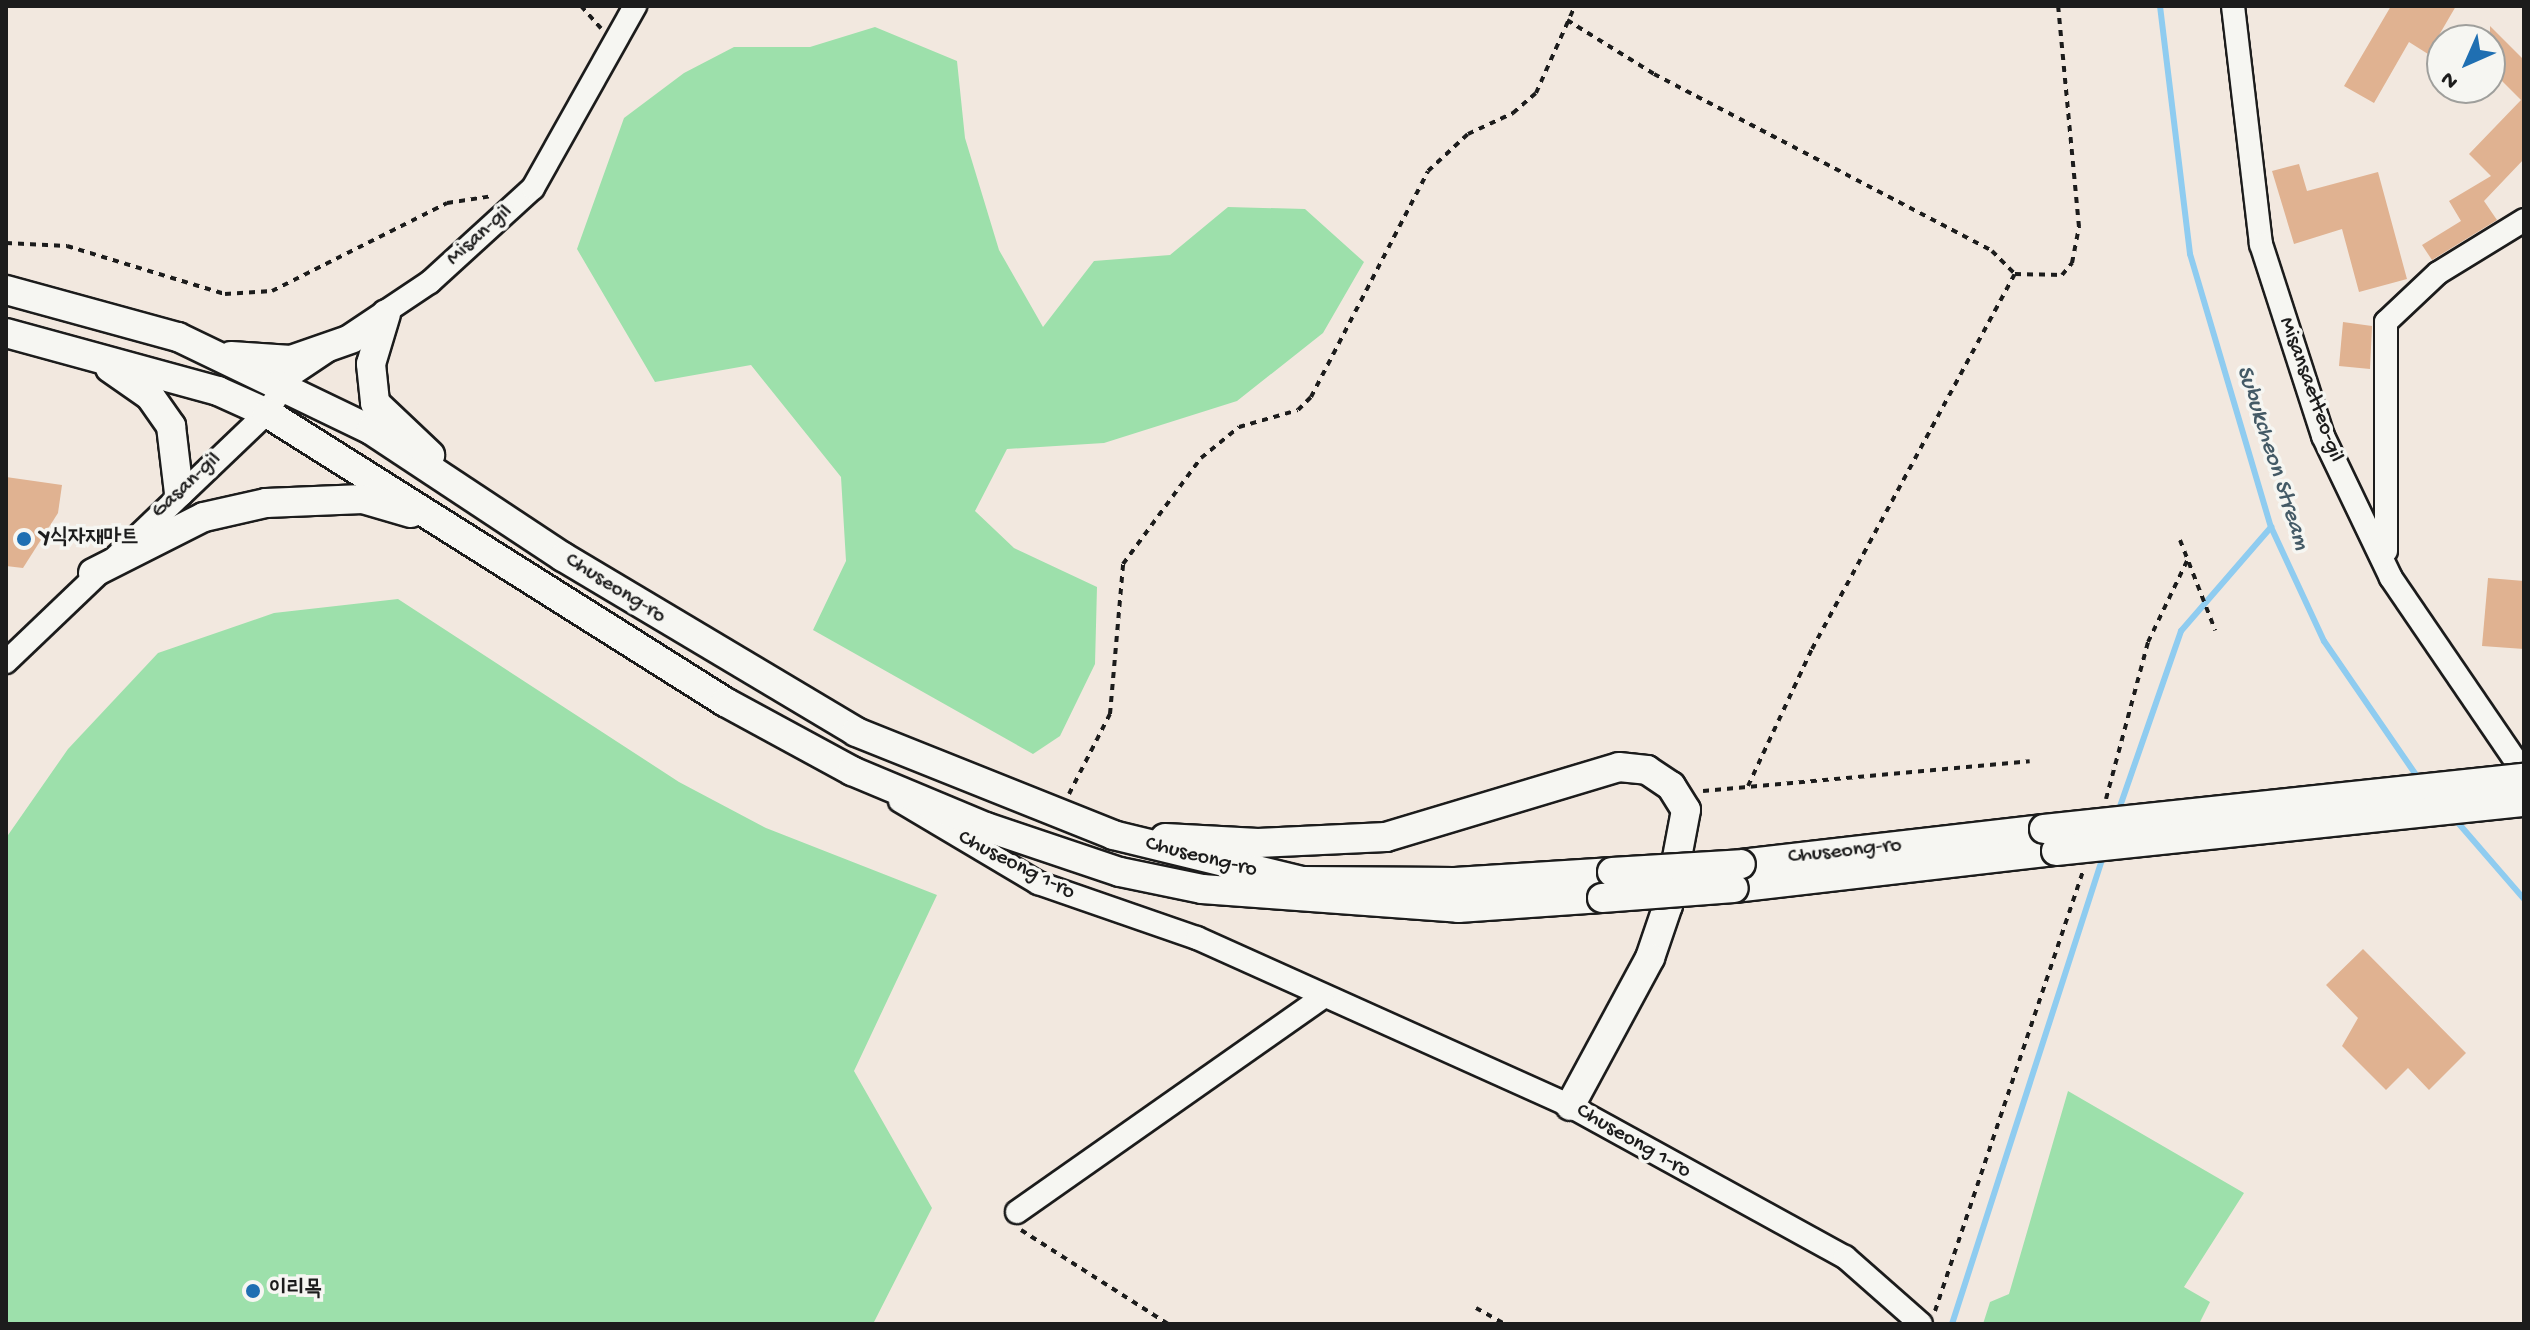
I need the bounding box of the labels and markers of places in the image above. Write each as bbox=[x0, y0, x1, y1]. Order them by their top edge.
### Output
place label: Y식자재마트 bbox=[40, 526, 139, 552]
marker: Y식자재마트 bbox=[15, 530, 33, 548]
place label: 이리목 bbox=[269, 1278, 322, 1304]
marker: 이리목 bbox=[244, 1282, 262, 1300]

